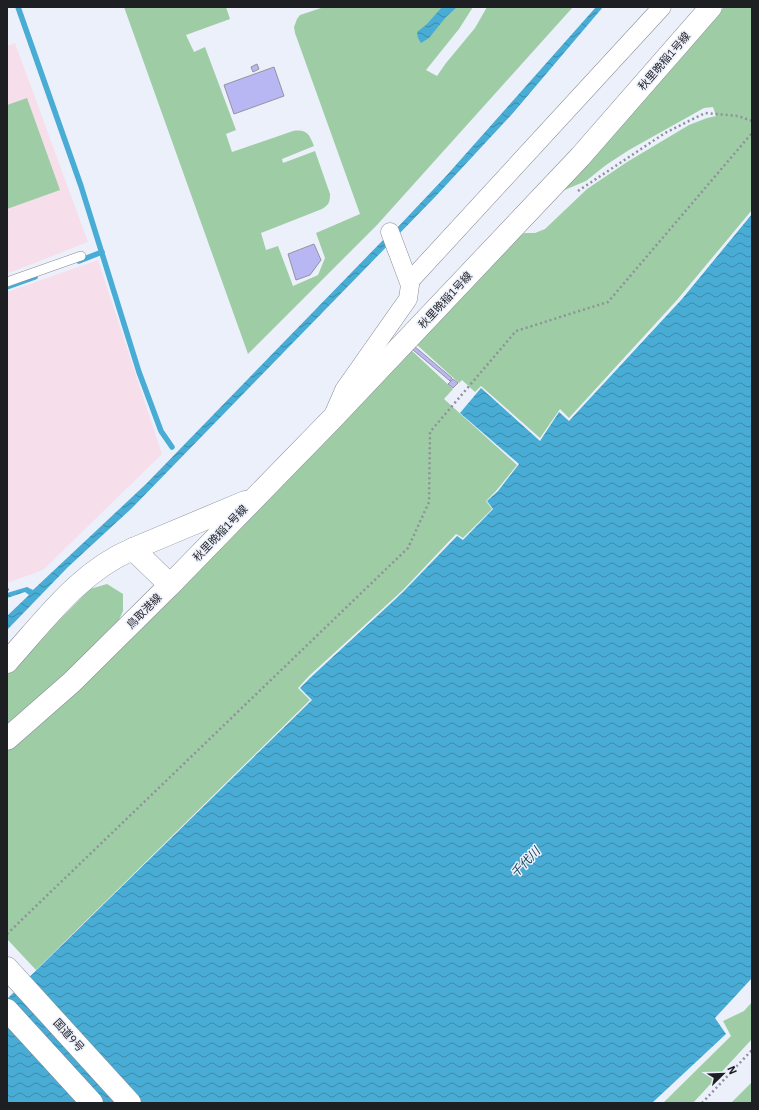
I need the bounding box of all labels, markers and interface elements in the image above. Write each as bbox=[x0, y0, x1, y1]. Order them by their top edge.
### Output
street label: 秋里晩稲1号線 bbox=[635, 29, 693, 93]
street label: 秋里晩稲1号線 bbox=[415, 269, 475, 331]
street label: 秋里晩稲1号線 bbox=[190, 502, 250, 564]
street label: 鳥取港線 bbox=[123, 590, 165, 632]
water label: 千代川 bbox=[507, 842, 544, 880]
street label: 国道9号 bbox=[51, 1016, 87, 1054]
north arrow bbox=[703, 1054, 743, 1094]
text: N bbox=[724, 1064, 740, 1077]

